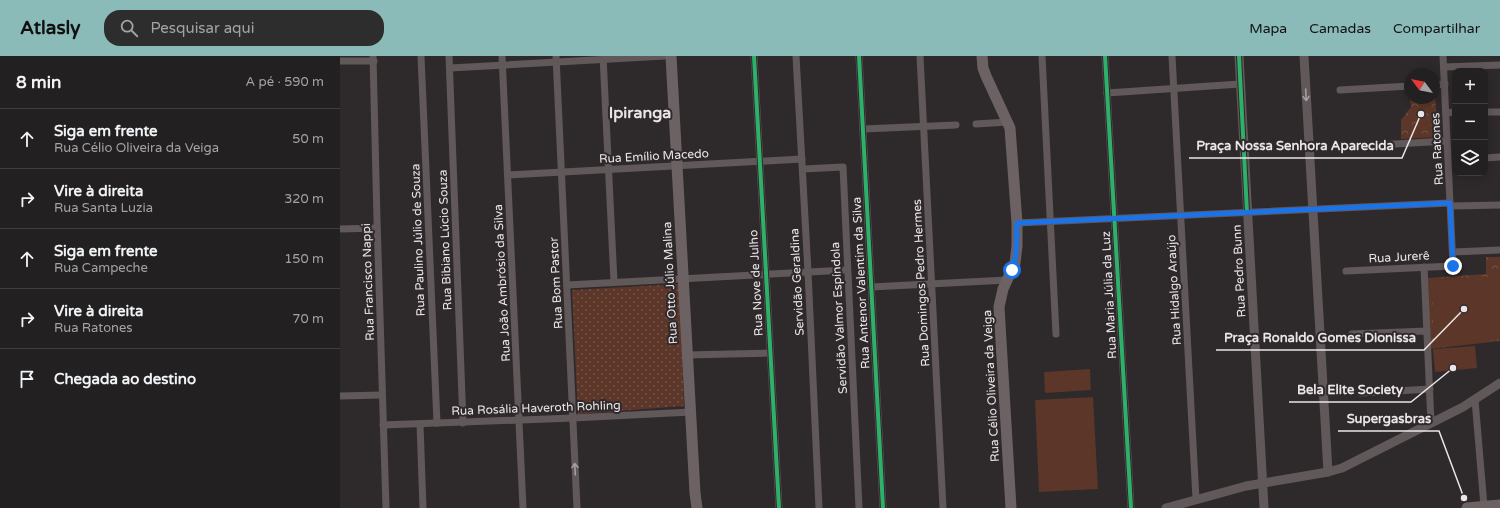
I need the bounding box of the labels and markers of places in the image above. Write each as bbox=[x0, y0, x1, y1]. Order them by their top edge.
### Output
callout: Praça Nossa Senhora Aparecida bbox=[1189, 133, 1402, 158]
callout: Praça Ronaldo Gomes Dionissa bbox=[1216, 325, 1424, 350]
callout: Bela Elite Society bbox=[1289, 377, 1411, 402]
callout: Supergasbras bbox=[1338, 406, 1439, 431]

